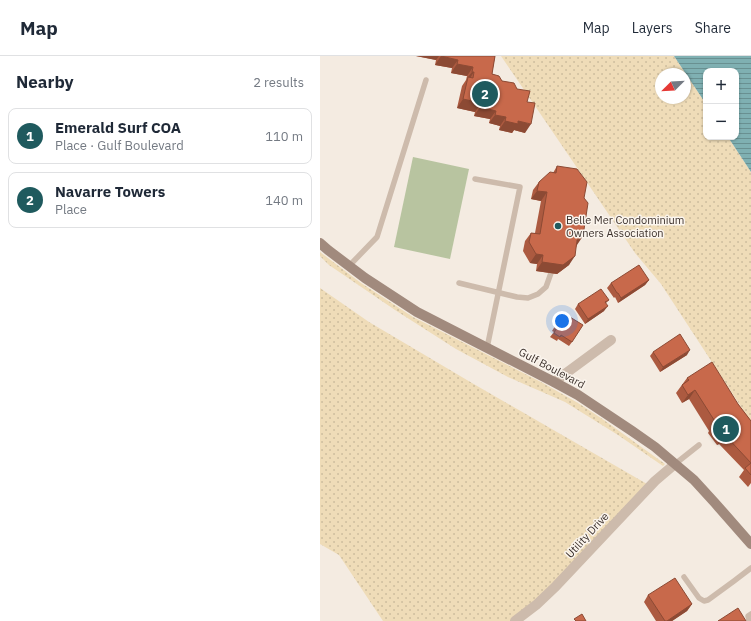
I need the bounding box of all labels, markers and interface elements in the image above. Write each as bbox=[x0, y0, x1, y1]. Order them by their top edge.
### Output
text: Map bbox=[20, 16, 58, 40]
text: Map bbox=[583, 19, 610, 37]
text: Layers bbox=[632, 19, 673, 37]
text: Share bbox=[695, 19, 731, 37]
north arrow bbox=[655, 68, 691, 104]
map controls bbox=[703, 68, 739, 140]
button: + bbox=[703, 68, 739, 104]
text: Nearby bbox=[16, 71, 74, 93]
text: 2 results bbox=[253, 74, 304, 91]
pin: 2 bbox=[472, 79, 498, 109]
button: − bbox=[703, 104, 739, 140]
text: Emerald Surf COA bbox=[55, 118, 181, 137]
text: 1 bbox=[26, 128, 34, 145]
text: 110 m bbox=[265, 128, 303, 145]
text: Place · Gulf Boulevard bbox=[55, 137, 184, 154]
text: Navarre Towers bbox=[55, 182, 165, 201]
text: 2 bbox=[26, 192, 34, 209]
text: 140 m bbox=[265, 192, 303, 209]
text: Place bbox=[55, 201, 87, 218]
place label: Belle Mer Condominium Owners Association bbox=[566, 213, 684, 240]
marker: Belle Mer Condominium Owners Association bbox=[553, 221, 563, 231]
your location bbox=[552, 311, 572, 331]
street label: Gulf Boulevard bbox=[516, 345, 588, 391]
pin: 1 bbox=[713, 414, 739, 444]
street label: Utility Drive bbox=[562, 509, 612, 561]

